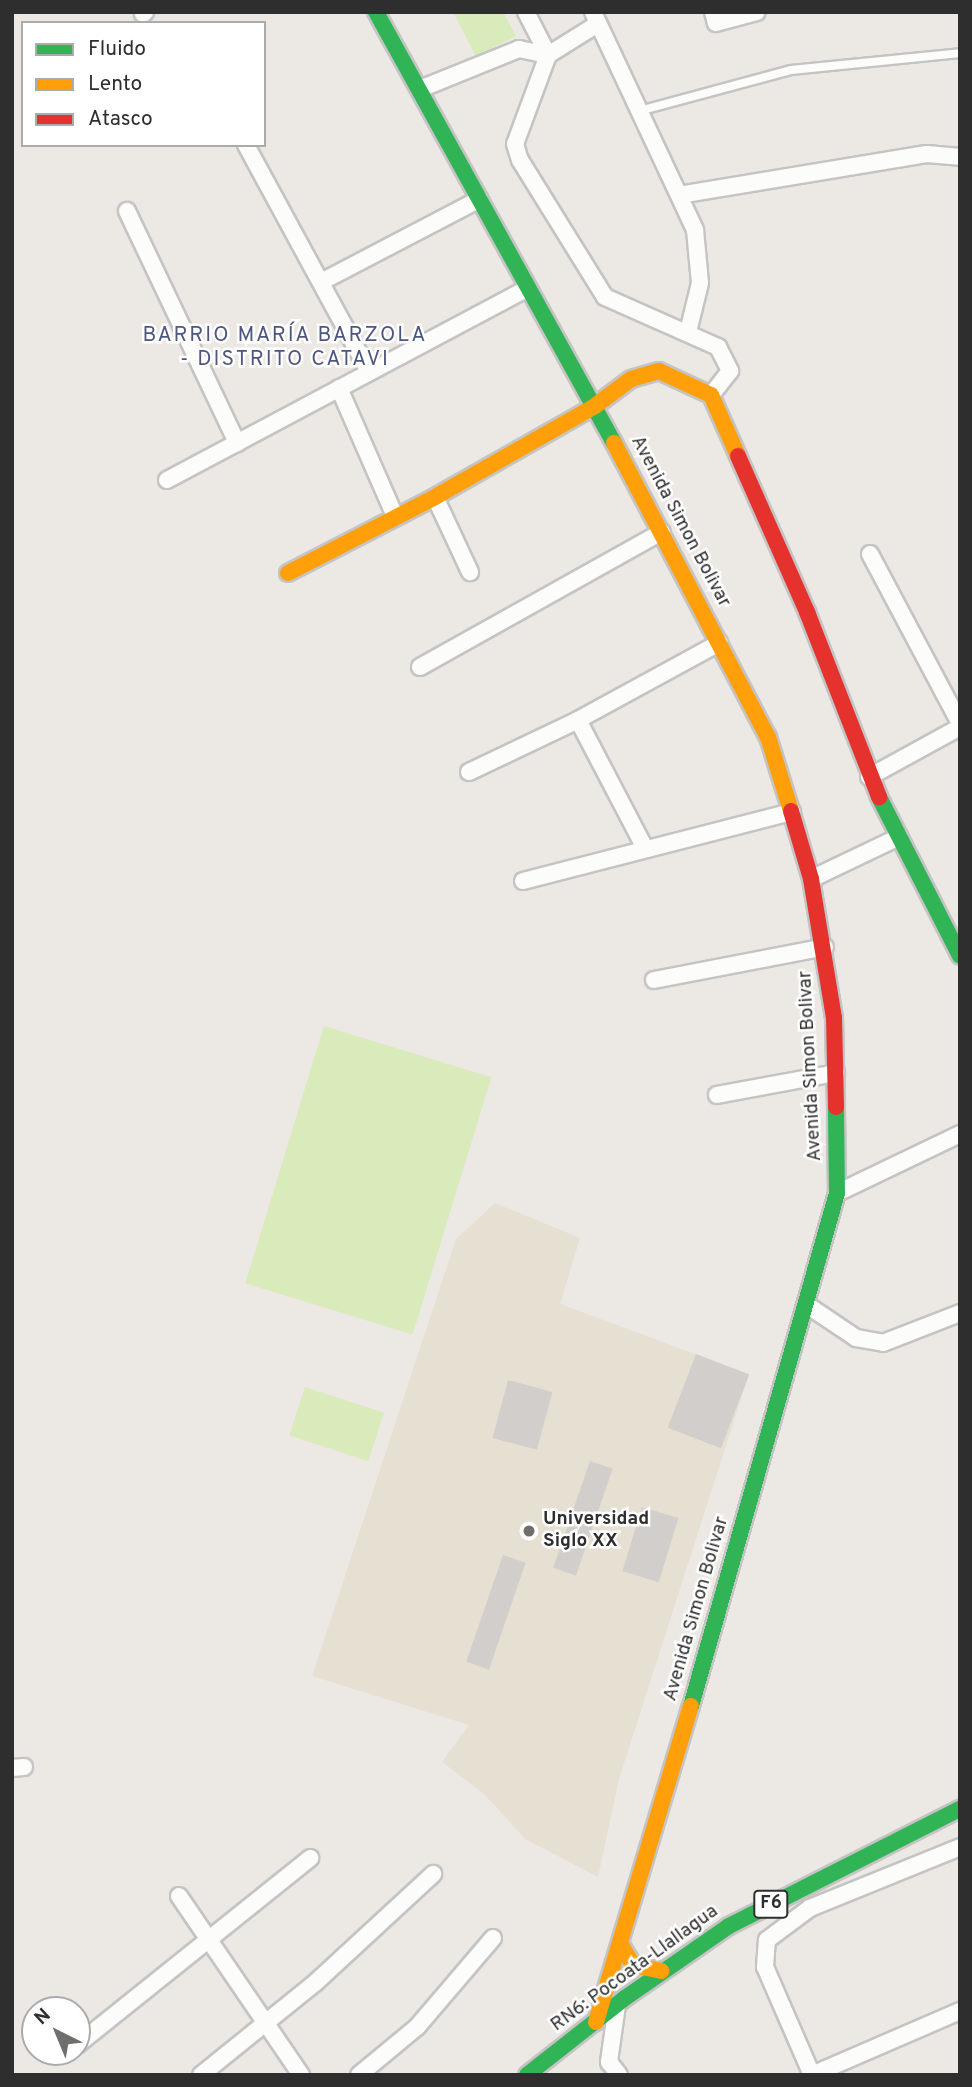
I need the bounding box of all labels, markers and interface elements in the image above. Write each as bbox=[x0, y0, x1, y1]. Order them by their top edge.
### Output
legend bbox=[21, 21, 266, 147]
text: Fluido bbox=[88, 36, 146, 63]
text: Lento bbox=[88, 71, 142, 98]
text: Atasco bbox=[88, 106, 153, 133]
district label: BARRIO MARÍA BARZOLA - DISTRITO CATAVI bbox=[144, 323, 426, 373]
street label: Avenida Simon Bolivar bbox=[625, 432, 735, 612]
street label: Avenida Simon Bolivar bbox=[795, 970, 827, 1162]
place label: Universidad Siglo XX bbox=[543, 1509, 649, 1553]
street label: Avenida Simon Bolivar bbox=[660, 1514, 734, 1704]
marker: Universidad Siglo XX bbox=[521, 1523, 537, 1539]
road number: F6 bbox=[752, 1890, 790, 1918]
street label: RN6: Pocoata-Llallagua bbox=[547, 1901, 723, 2037]
north arrow bbox=[21, 1996, 91, 2066]
text: N bbox=[30, 2004, 56, 2031]

